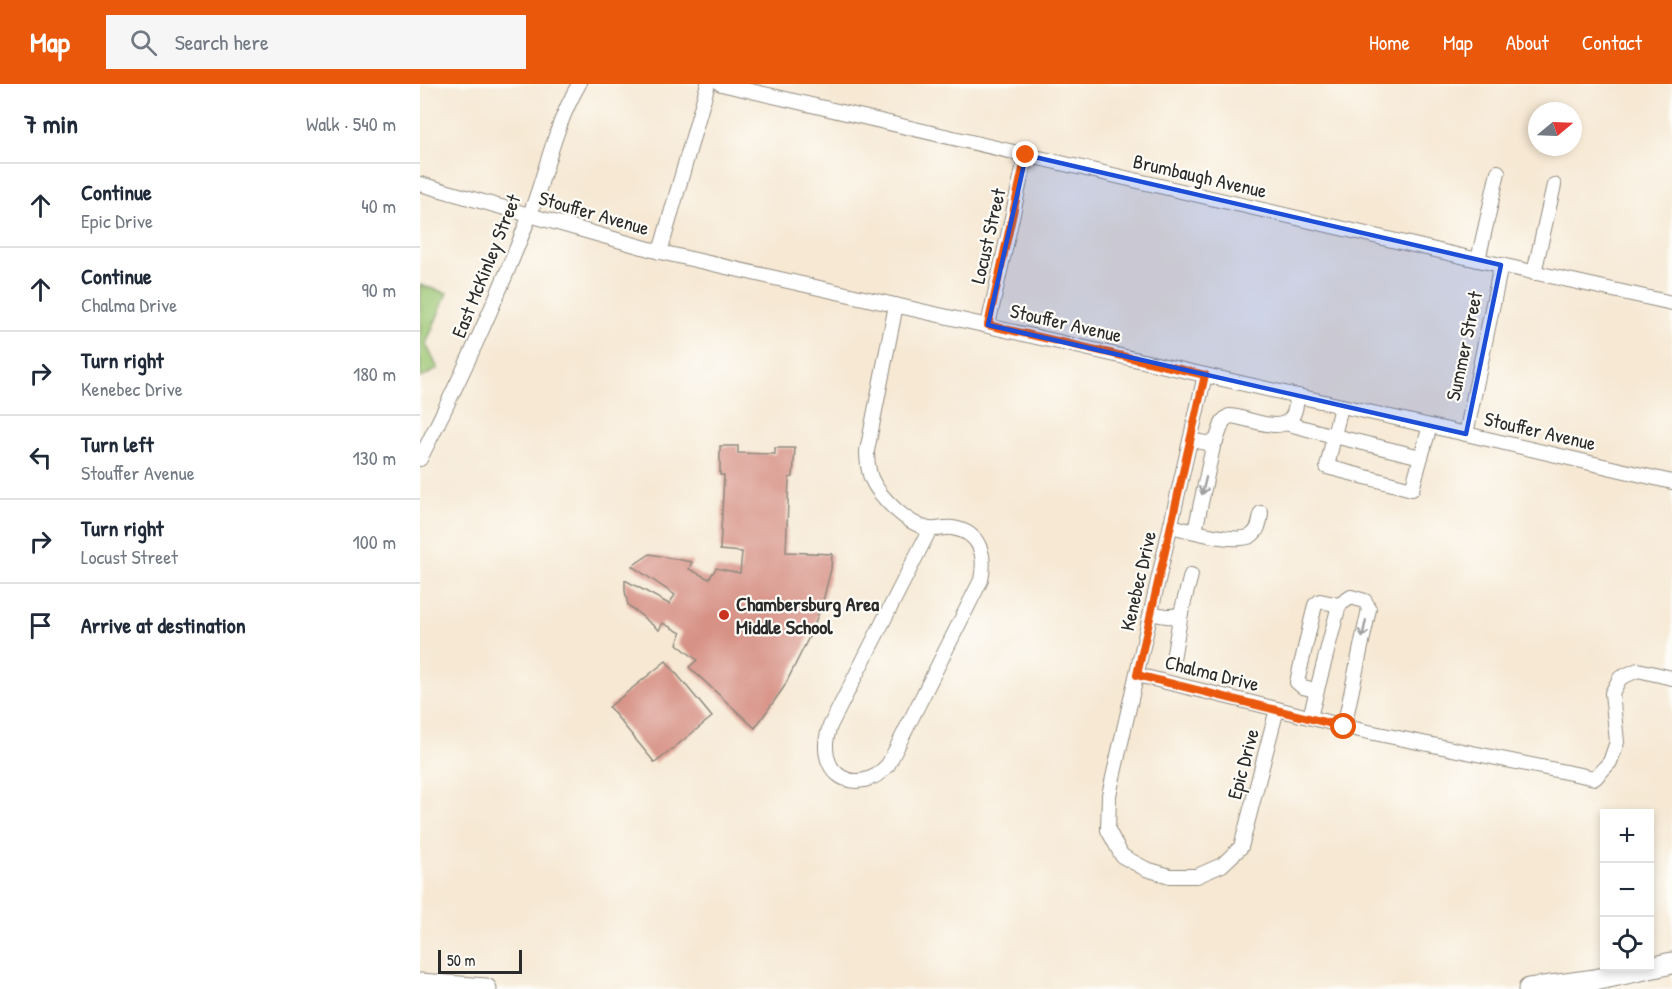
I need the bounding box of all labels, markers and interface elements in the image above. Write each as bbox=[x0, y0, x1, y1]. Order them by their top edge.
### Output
search box bbox=[106, 15, 526, 69]
text: Map bbox=[30, 23, 70, 61]
icon: search bbox=[127, 26, 160, 59]
text: Search here bbox=[175, 27, 269, 57]
text: Home bbox=[1369, 28, 1410, 57]
text: Map bbox=[1443, 28, 1473, 57]
text: About bbox=[1506, 28, 1549, 57]
text: Contact bbox=[1582, 28, 1642, 57]
north arrow bbox=[1528, 102, 1582, 156]
text: 7 min bbox=[24, 106, 78, 141]
text: Walk · 540 m bbox=[306, 110, 396, 137]
route end bbox=[1012, 141, 1038, 167]
street label: Brumbaugh Avenue bbox=[1131, 147, 1270, 204]
text: Continue bbox=[81, 177, 152, 207]
street label: Stouffer Avenue bbox=[536, 184, 652, 241]
street label: Locust Street bbox=[963, 185, 1012, 286]
icon: ahead bbox=[24, 189, 57, 222]
street label: East McKinley Street bbox=[444, 189, 527, 342]
text: 40 m bbox=[361, 192, 396, 219]
text: Epic Drive bbox=[81, 207, 153, 234]
text: Continue bbox=[81, 261, 152, 291]
icon: ahead bbox=[24, 273, 57, 306]
text: 90 m bbox=[362, 276, 396, 303]
street label: Summer Street bbox=[1439, 288, 1489, 403]
text: Chalma Drive bbox=[81, 291, 177, 318]
street label: Stouffer Avenue bbox=[1008, 297, 1125, 348]
text: Turn right bbox=[81, 345, 164, 375]
icon: right bbox=[24, 357, 57, 390]
text: 180 m bbox=[353, 360, 396, 387]
text: Kenebec Drive bbox=[81, 375, 183, 402]
street label: Stouffer Avenue bbox=[1482, 405, 1599, 456]
text: Turn left bbox=[81, 429, 154, 459]
icon: left bbox=[24, 441, 57, 474]
text: 130 m bbox=[353, 444, 396, 471]
text: Stouffer Avenue bbox=[81, 459, 195, 486]
one-way arrow bbox=[1198, 477, 1210, 496]
text: Turn right bbox=[81, 513, 164, 543]
icon: right bbox=[24, 525, 57, 558]
text: 100 m bbox=[353, 528, 396, 555]
street label: Kenebec Drive bbox=[1113, 528, 1162, 633]
text: Locust Street bbox=[81, 543, 178, 570]
place label: Chambersburg Area Middle School bbox=[736, 590, 879, 640]
marker: Chambersburg Area Middle School bbox=[717, 608, 731, 622]
icon: arrive bbox=[24, 609, 57, 642]
text: Arrive at destination bbox=[81, 610, 246, 640]
one-way arrow bbox=[1358, 619, 1369, 638]
street label: Chalma Drive bbox=[1162, 648, 1262, 697]
route start bbox=[1330, 713, 1356, 739]
street label: Epic Drive bbox=[1220, 726, 1265, 802]
map controls bbox=[1600, 809, 1654, 971]
button: + bbox=[1600, 809, 1654, 863]
button: − bbox=[1600, 863, 1654, 917]
button: locate bbox=[1600, 917, 1654, 971]
scale bar bbox=[438, 947, 522, 974]
text: 50 m bbox=[447, 949, 476, 971]

